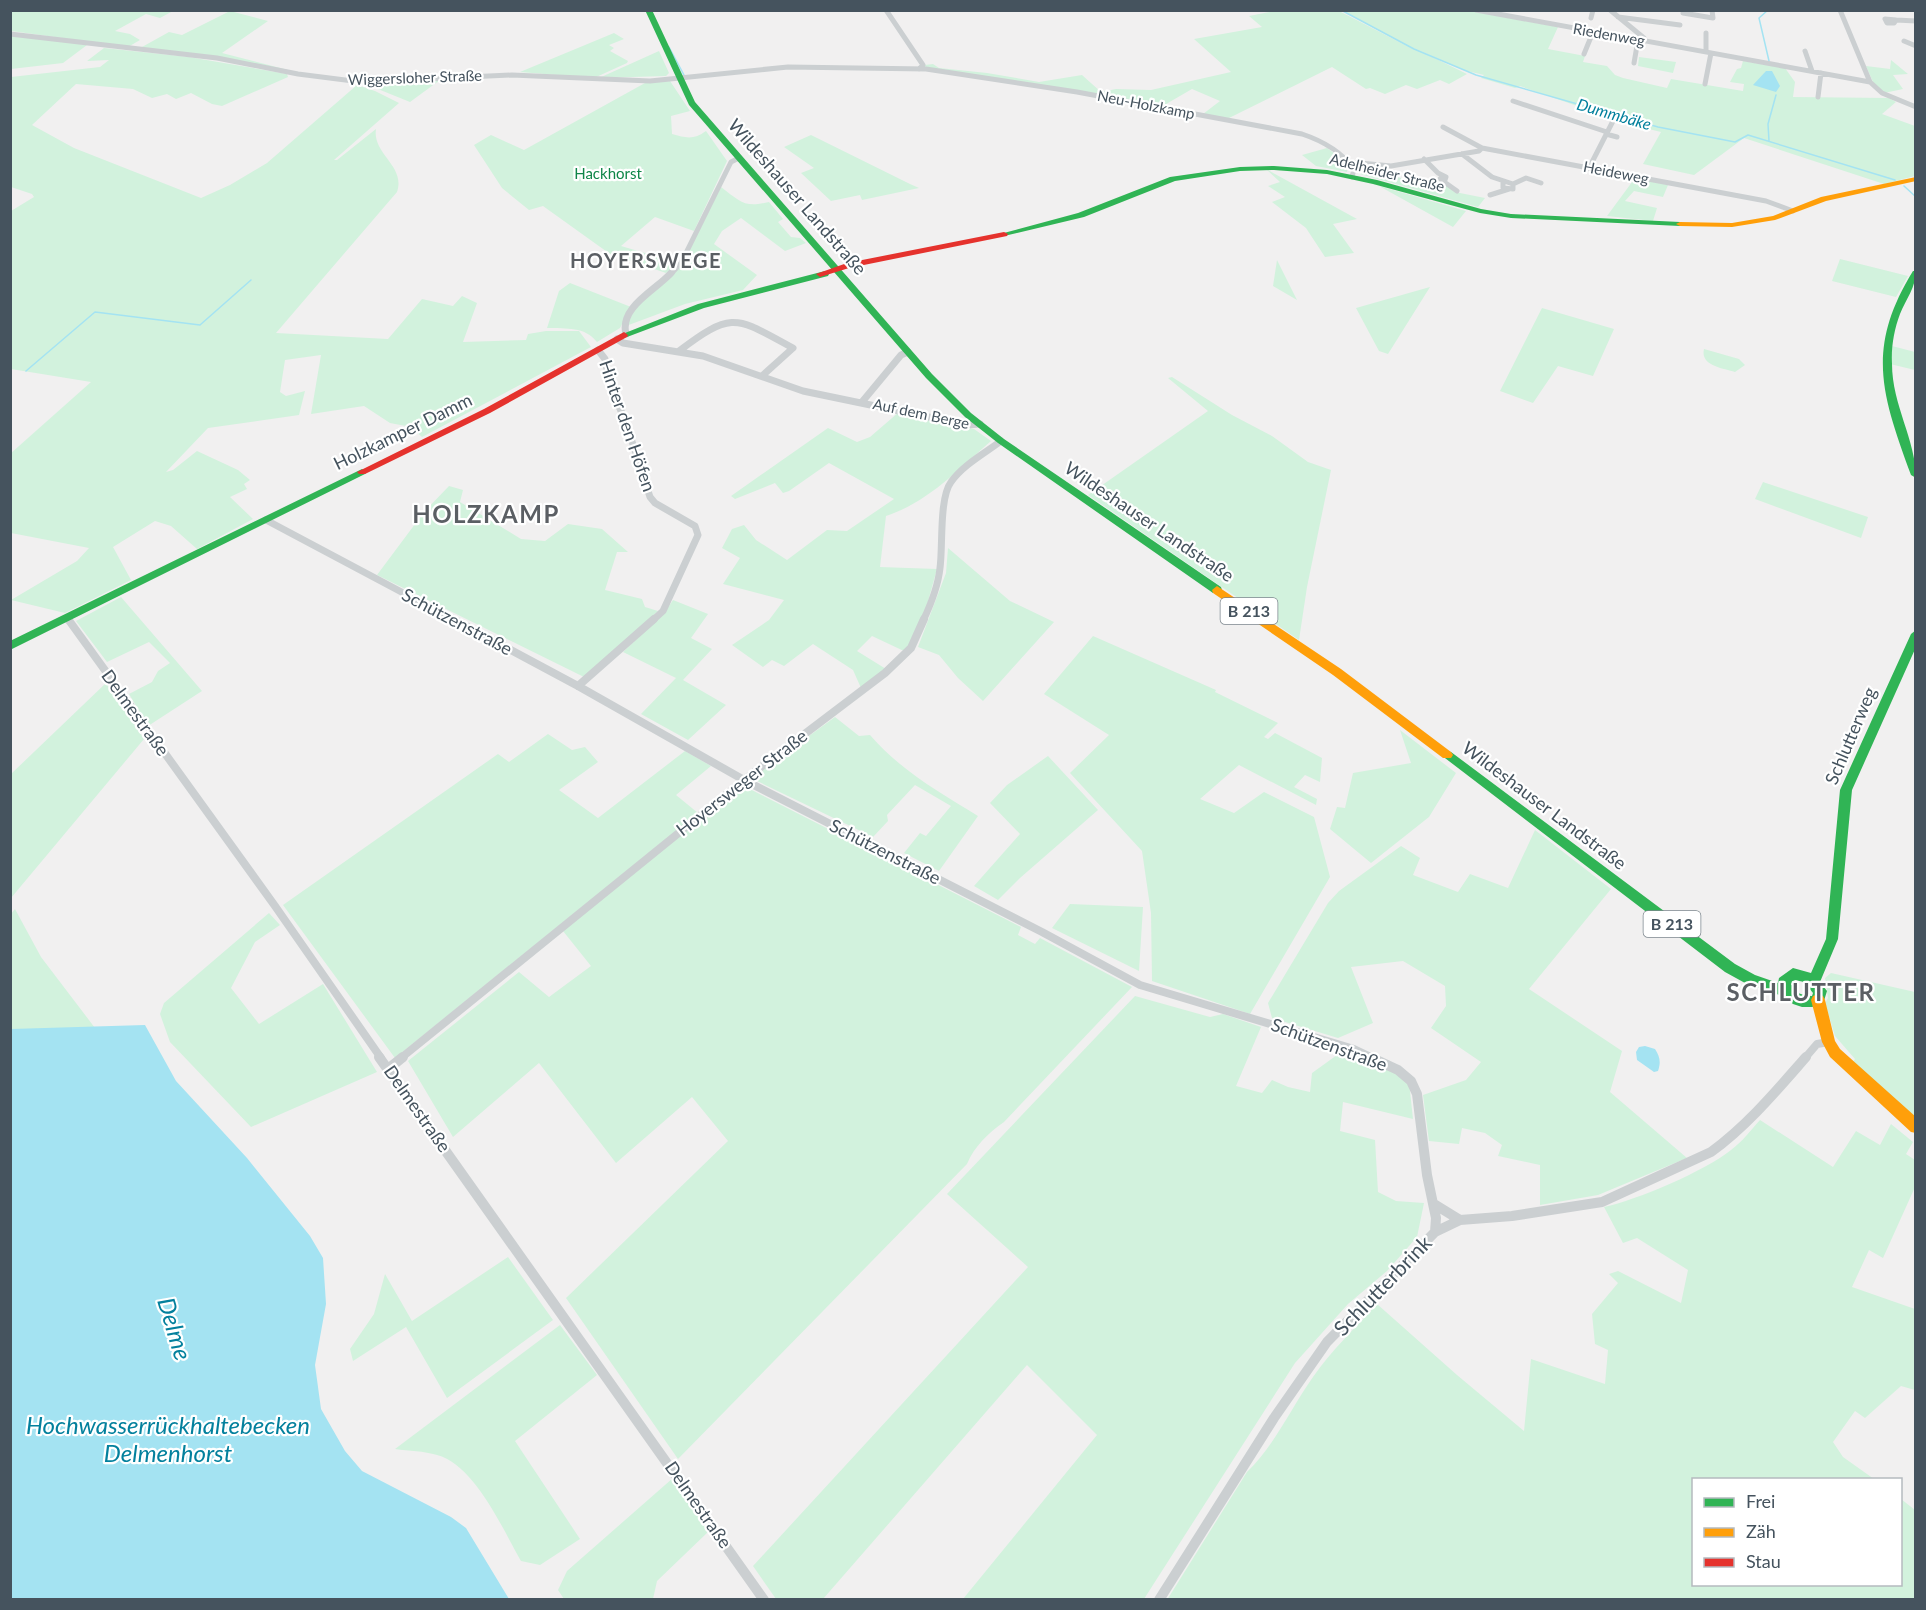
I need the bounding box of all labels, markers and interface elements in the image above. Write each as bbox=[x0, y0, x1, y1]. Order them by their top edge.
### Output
street label: Riedenweg bbox=[1572, 19, 1647, 49]
street label: Wiggersloher Straße bbox=[348, 66, 482, 88]
street label: Neu-Holzkamp bbox=[1096, 86, 1196, 122]
water label: Dummbäke bbox=[1575, 94, 1654, 133]
street label: Wildeshauser Landstraße bbox=[724, 114, 871, 279]
street label: Adelheider Straße bbox=[1328, 149, 1447, 195]
street label: Heideweg bbox=[1582, 157, 1651, 187]
park label: Hackhorst bbox=[574, 164, 642, 182]
district label: HOYERSWEGE bbox=[570, 248, 722, 272]
street label: Hinter den Höfen bbox=[595, 357, 661, 494]
street label: Holzkamper Damm bbox=[330, 388, 475, 474]
street label: Auf dem Berge bbox=[871, 394, 971, 432]
street label: Wildeshauser Landstraße bbox=[1061, 456, 1238, 586]
district label: HOLZKAMP bbox=[412, 499, 560, 528]
street label: Schützenstraße bbox=[398, 583, 516, 659]
road number: B 213 bbox=[1220, 598, 1278, 624]
street label: Delmestraße bbox=[97, 665, 174, 760]
street label: Schlutterweg bbox=[1820, 684, 1880, 788]
street label: Hoyersweger Straße bbox=[671, 724, 811, 840]
street label: Wildeshauser Landstraße bbox=[1458, 736, 1631, 874]
street label: Schützenstraße bbox=[826, 814, 945, 889]
road number: B 213 bbox=[1644, 911, 1700, 937]
district label: SCHLUTTER bbox=[1727, 977, 1875, 1006]
street label: Schützenstraße bbox=[1268, 1013, 1390, 1075]
street label: Delmestraße bbox=[380, 1061, 456, 1156]
street label: Schlutterbrink bbox=[1328, 1229, 1436, 1340]
water label: Delme bbox=[152, 1294, 199, 1363]
water label: Hochwasserrückhaltebecken Delmenhorst bbox=[26, 1410, 310, 1467]
street label: Delmestraße bbox=[661, 1457, 737, 1552]
legend bbox=[1692, 1478, 1902, 1586]
text: Frei bbox=[1746, 1490, 1775, 1512]
text: Zäh bbox=[1746, 1520, 1776, 1542]
text: Stau bbox=[1746, 1550, 1781, 1572]

